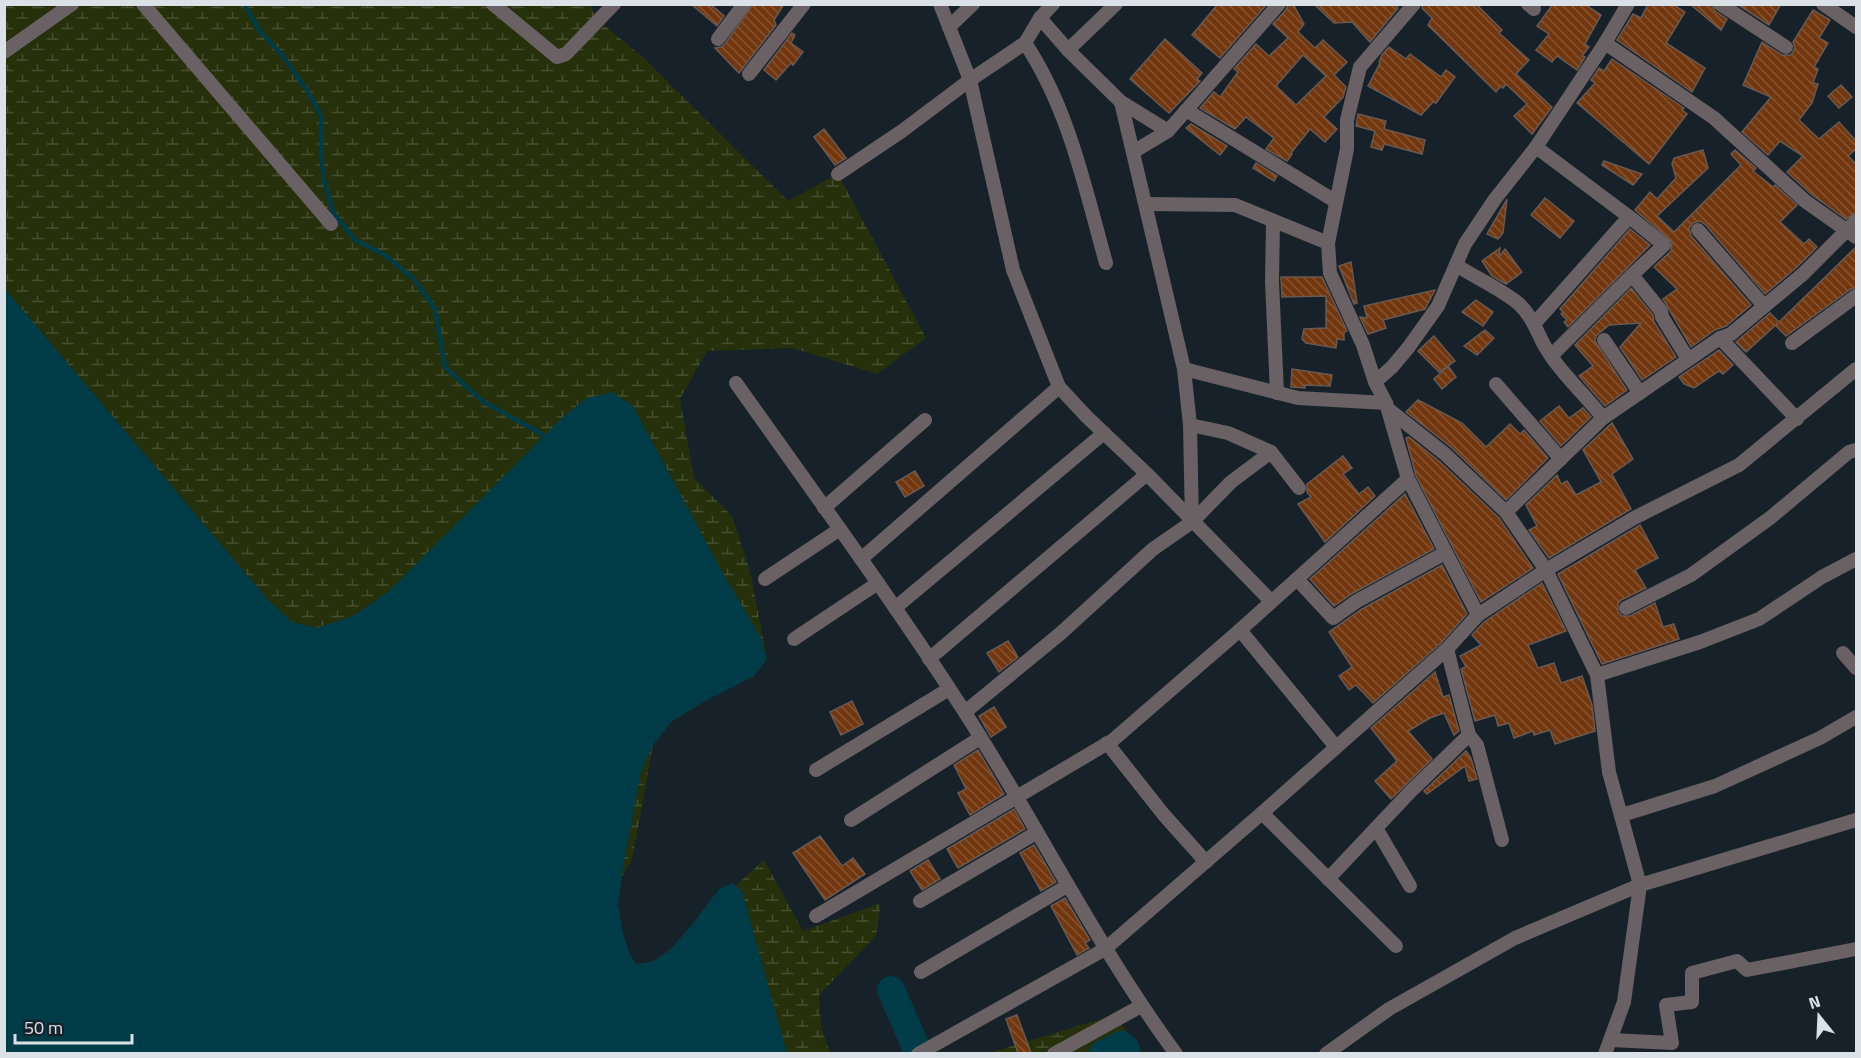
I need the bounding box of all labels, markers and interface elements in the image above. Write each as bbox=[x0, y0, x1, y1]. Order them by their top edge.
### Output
north arrow bbox=[1789, 986, 1849, 1046]
text: N bbox=[1805, 989, 1823, 1015]
scale bar bbox=[15, 1007, 132, 1045]
text: 50 m bbox=[24, 1014, 63, 1041]

